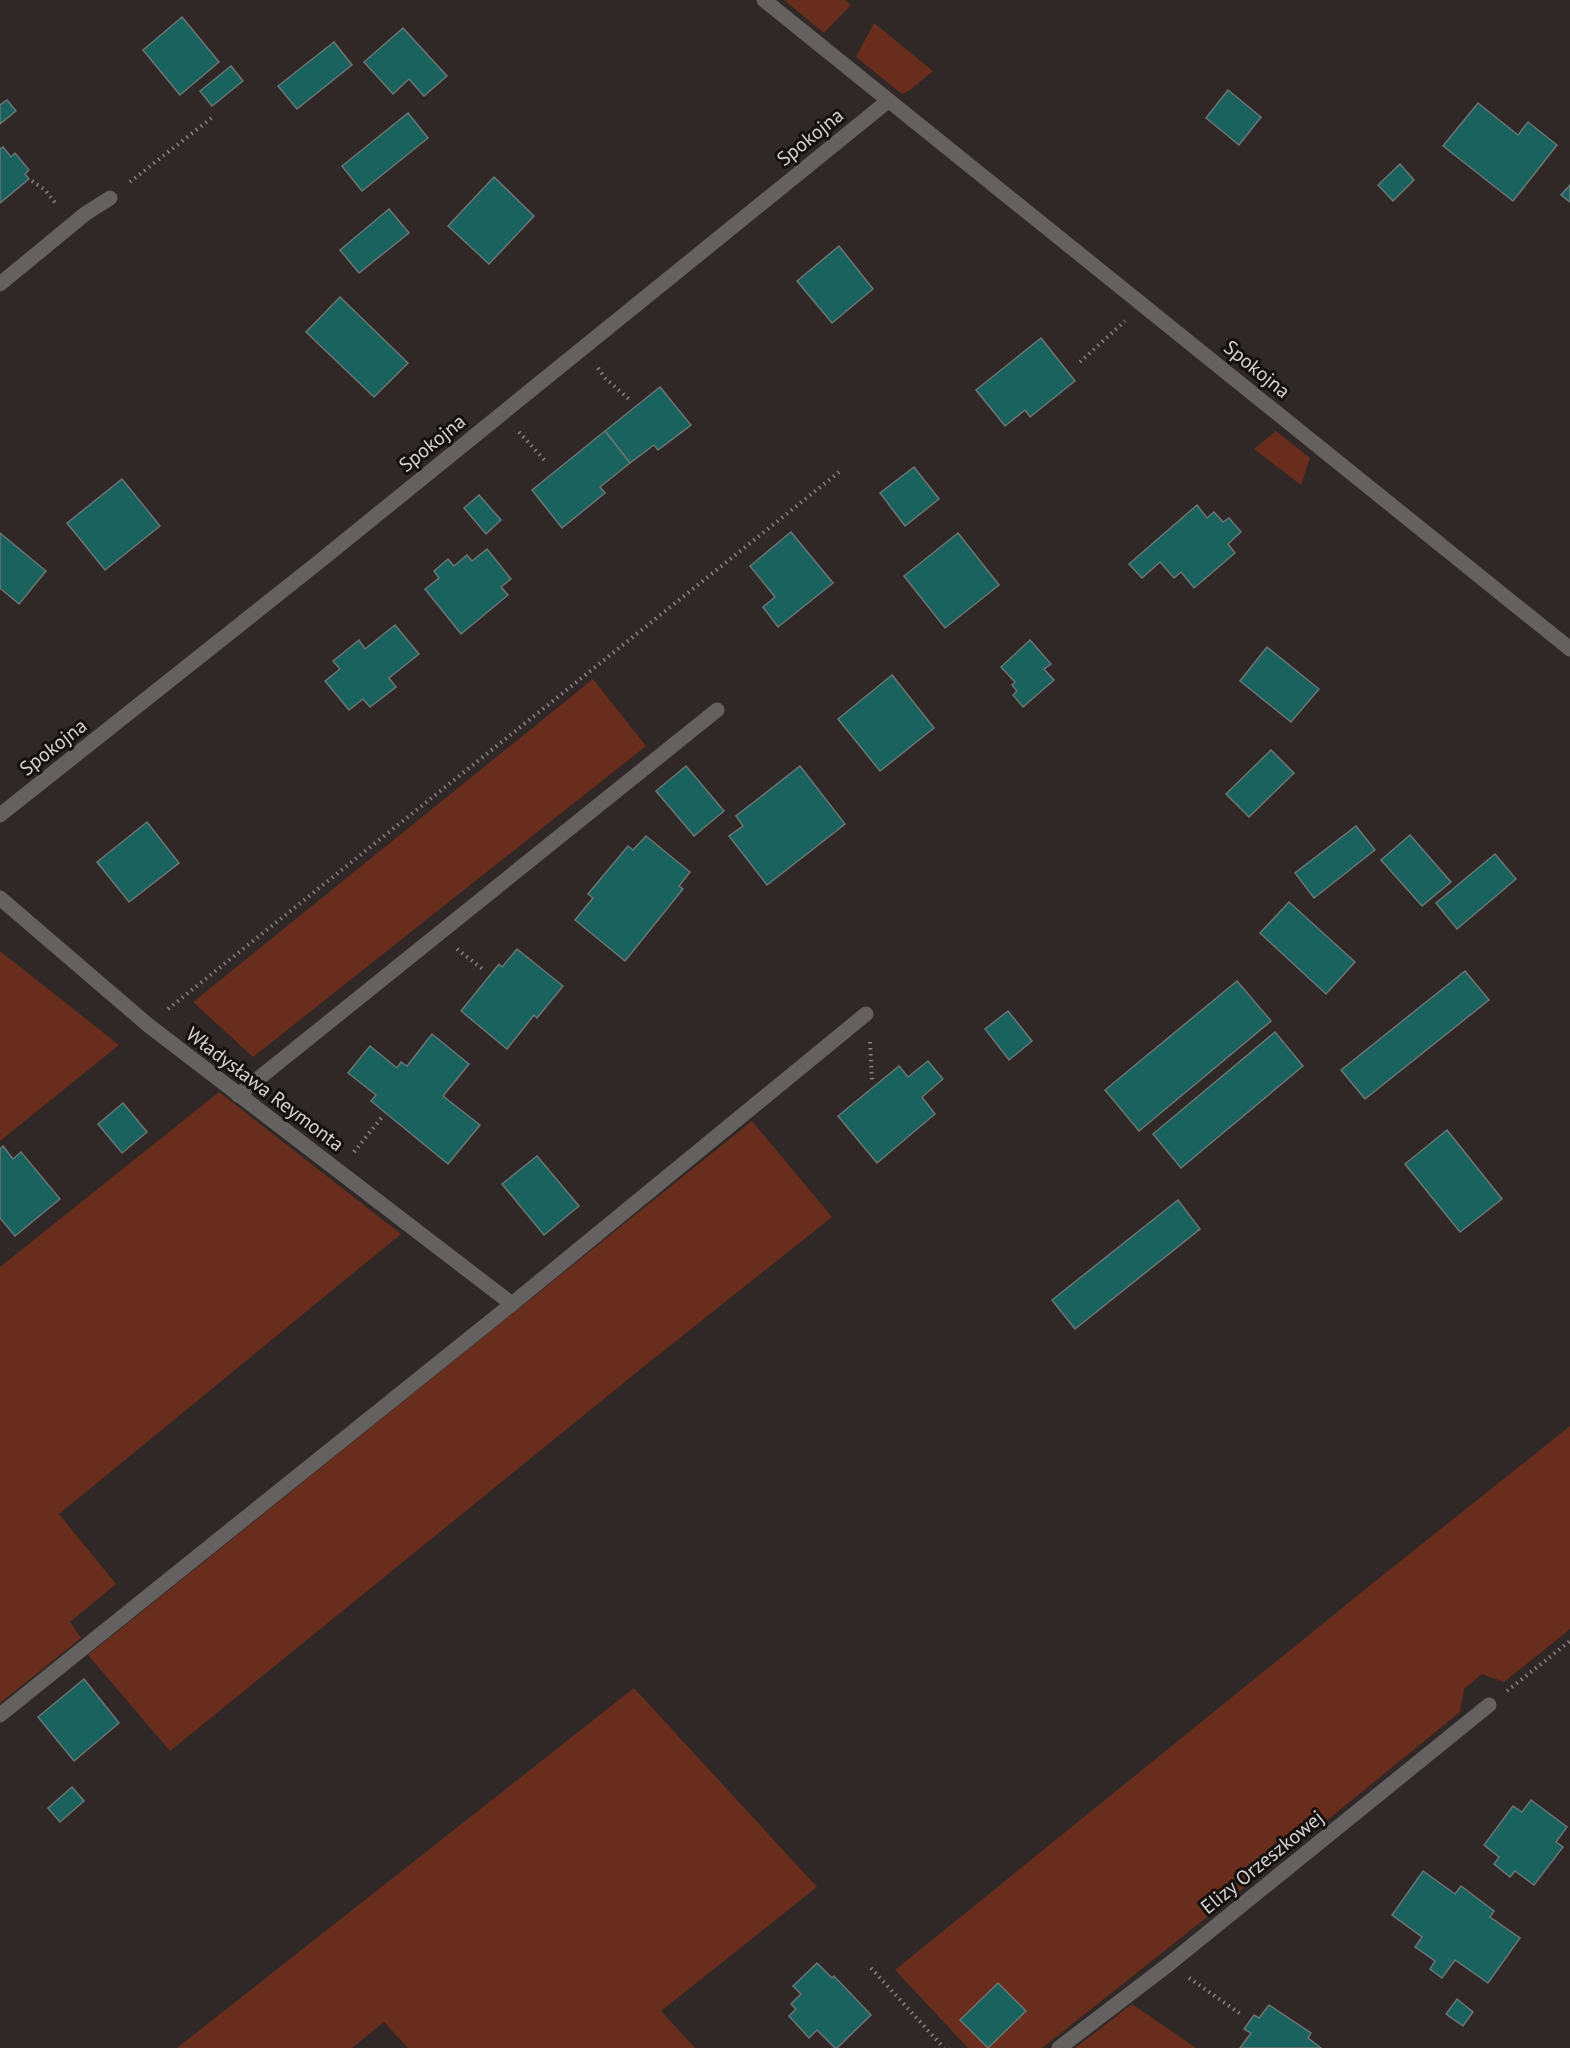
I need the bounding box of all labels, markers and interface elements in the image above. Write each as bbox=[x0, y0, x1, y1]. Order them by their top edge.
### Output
street label: Spokojna bbox=[771, 102, 849, 172]
street label: Spokojna bbox=[1218, 334, 1296, 404]
street label: Spokojna bbox=[393, 408, 471, 478]
street label: Spokojna bbox=[14, 713, 92, 781]
street label: Władysława Reymonta bbox=[181, 1021, 349, 1157]
street label: Elizy Orzeszkowej bbox=[1195, 1804, 1329, 1920]

